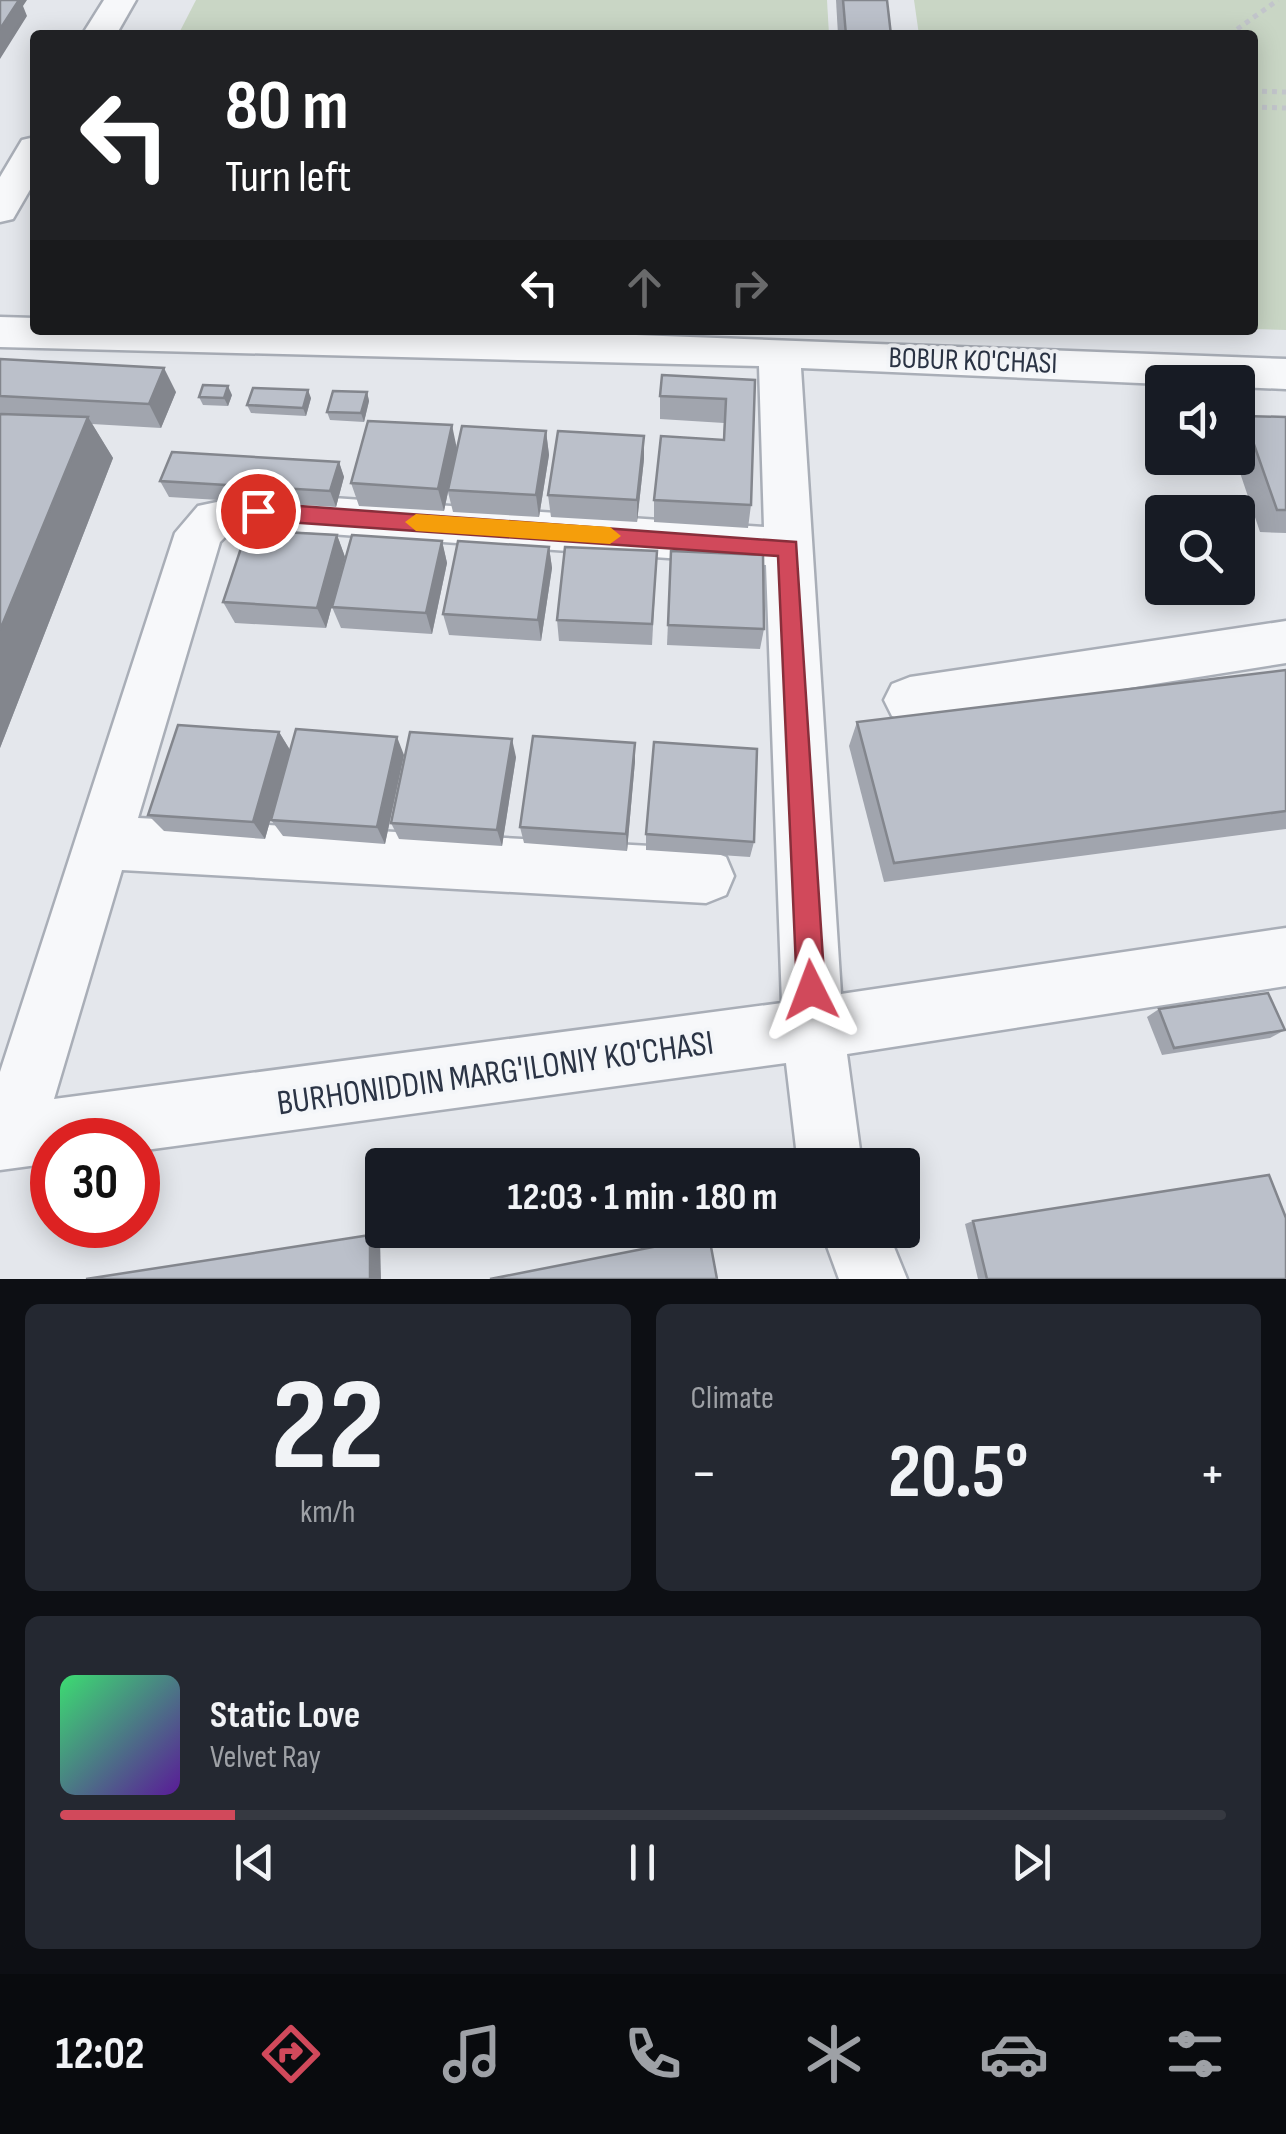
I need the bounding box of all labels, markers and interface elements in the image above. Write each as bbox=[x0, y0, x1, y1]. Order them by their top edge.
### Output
text: 80 m bbox=[225, 65, 349, 149]
icon: left bbox=[60, 70, 190, 200]
text: Turn left bbox=[225, 150, 351, 205]
icon: left bbox=[512, 260, 567, 315]
icon: ahead bbox=[617, 260, 672, 315]
icon: right bbox=[722, 260, 777, 315]
street label: BOBUR KO'CHASI bbox=[888, 340, 1058, 382]
map controls bbox=[1145, 365, 1255, 605]
button: sound bbox=[1145, 365, 1255, 475]
pin bbox=[216, 469, 301, 554]
icon: arrive bbox=[231, 484, 286, 539]
button: search bbox=[1145, 495, 1255, 605]
position arrow bbox=[759, 938, 863, 1042]
street label: BURHONIDDIN MARG'ILONIY KO'CHASI bbox=[274, 1022, 716, 1125]
speed limit sign: 30 bbox=[30, 1118, 160, 1248]
text: 12:03 · 1 min · 180 m bbox=[507, 1175, 778, 1220]
text: 22 bbox=[271, 1350, 385, 1506]
text: Climate bbox=[691, 1379, 774, 1418]
text: 20.5° bbox=[888, 1428, 1028, 1519]
text: − bbox=[691, 1441, 717, 1508]
text: + bbox=[1199, 1441, 1226, 1508]
text: km/h bbox=[300, 1493, 355, 1532]
text: Static Love bbox=[210, 1693, 360, 1738]
text: Velvet Ray bbox=[210, 1738, 321, 1777]
icon: previous bbox=[227, 1835, 282, 1890]
icon: pause bbox=[615, 1835, 670, 1890]
icon: next bbox=[1004, 1835, 1059, 1890]
icon: directions bbox=[256, 2019, 326, 2089]
icon: music bbox=[437, 2019, 507, 2089]
icon: phone bbox=[618, 2019, 688, 2089]
icon: climate bbox=[799, 2019, 869, 2089]
icon: car bbox=[979, 2019, 1049, 2089]
icon: filters bbox=[1160, 2019, 1230, 2089]
text: 12:02 bbox=[55, 2027, 145, 2082]

